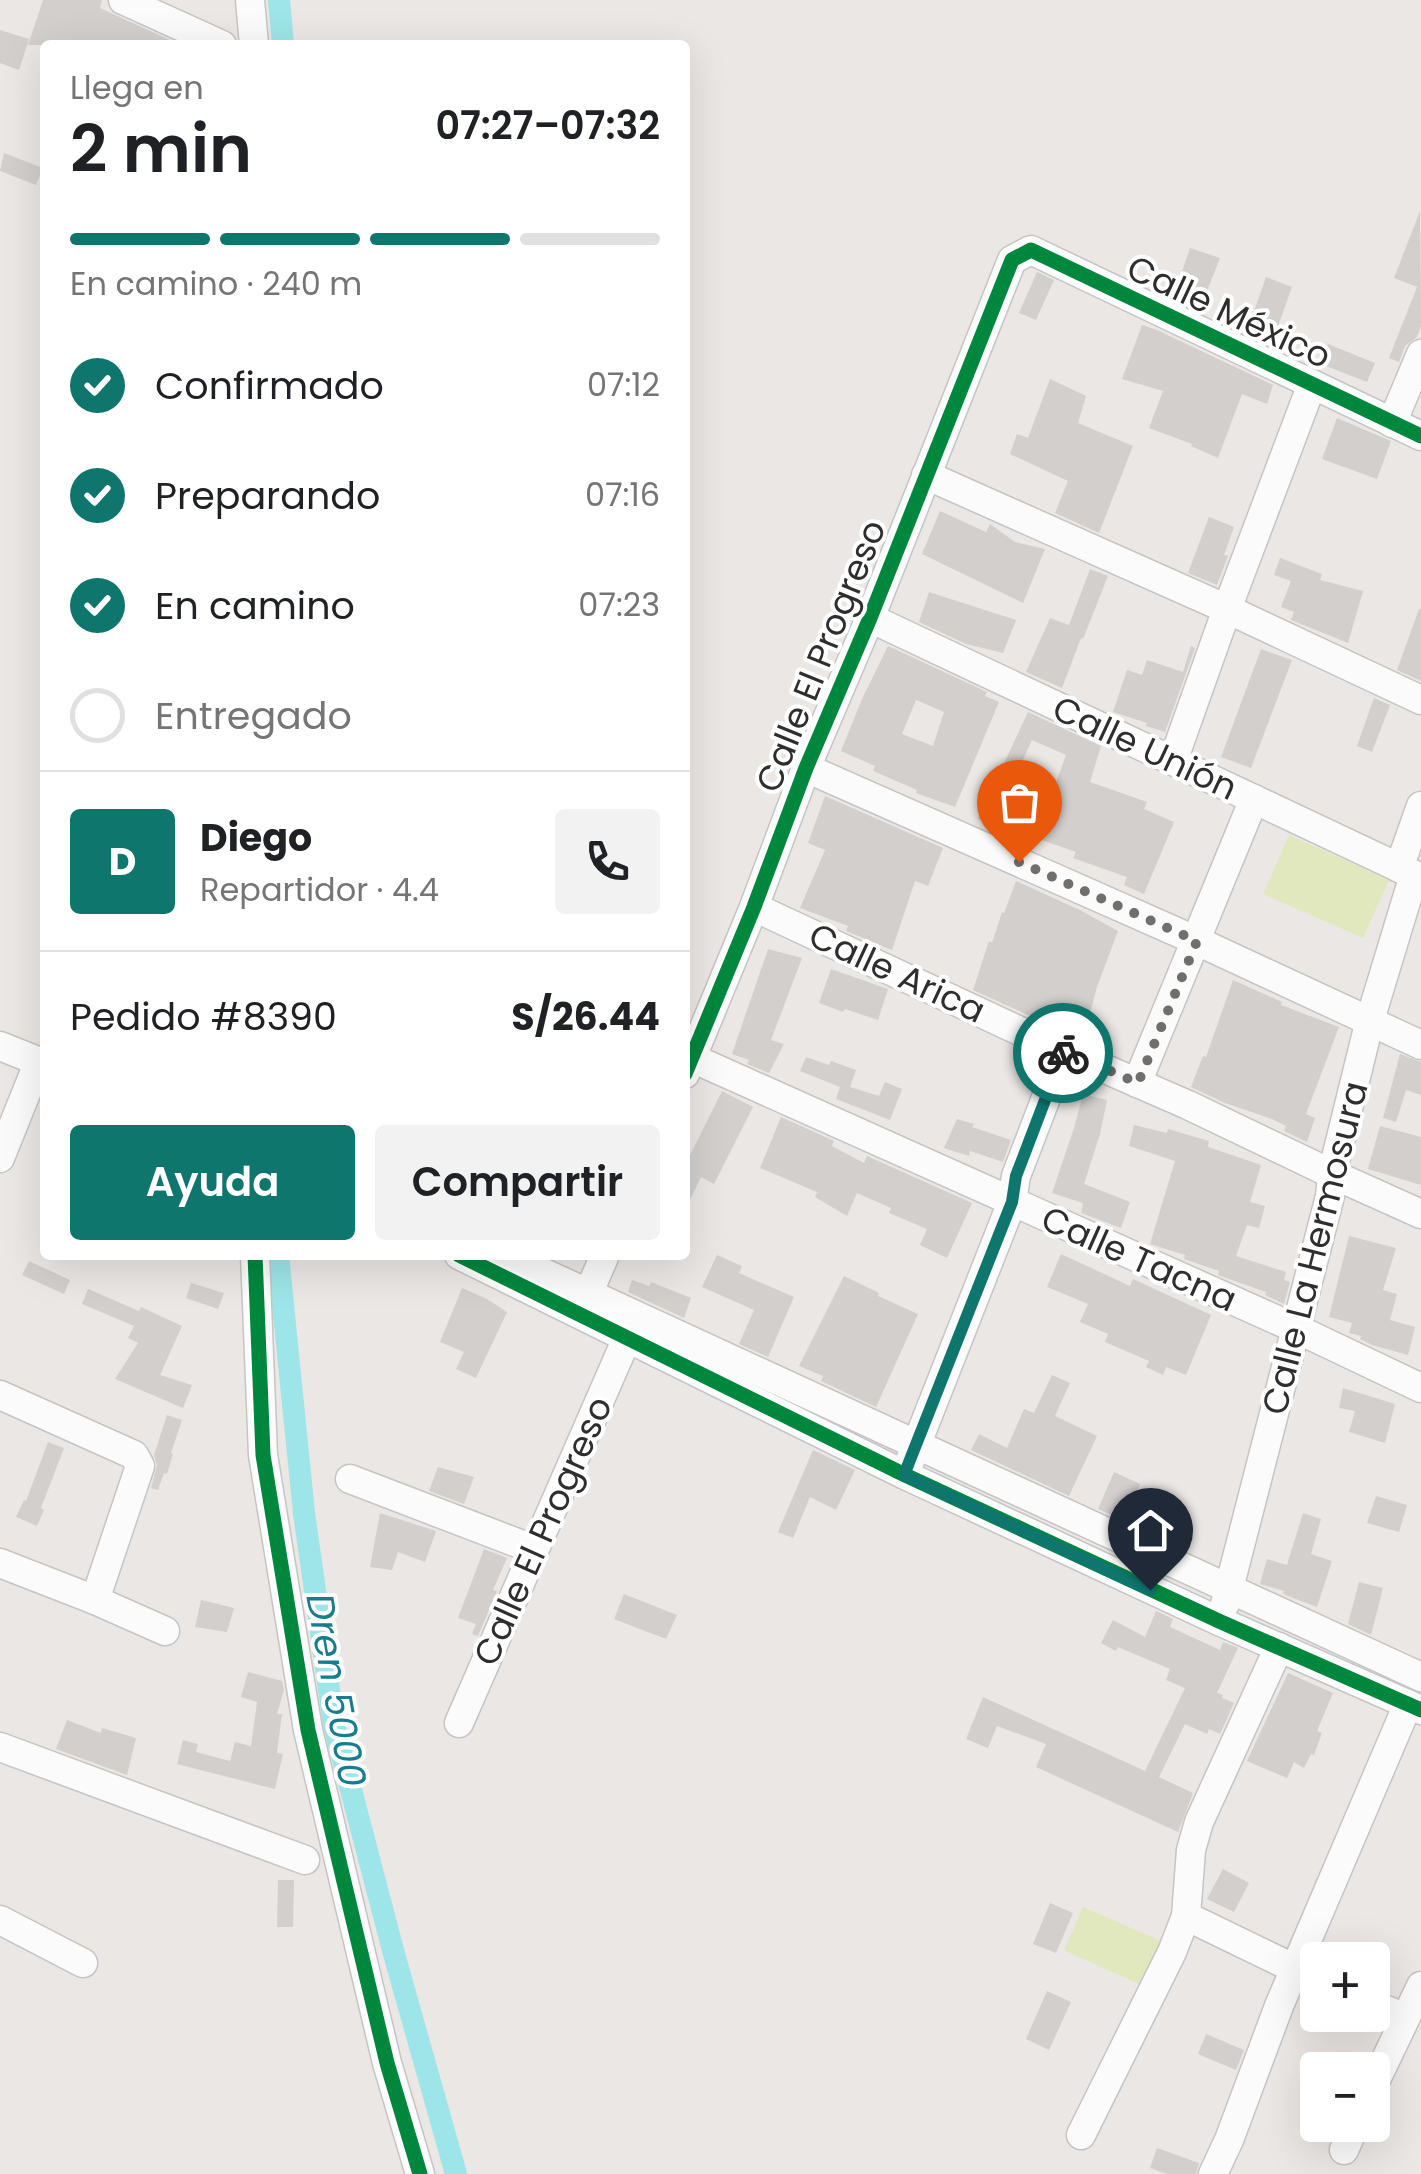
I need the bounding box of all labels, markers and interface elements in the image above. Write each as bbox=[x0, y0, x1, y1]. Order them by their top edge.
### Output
text: Llega en bbox=[70, 65, 204, 110]
text: 07:27–07:32 bbox=[435, 99, 660, 152]
text: 2 min bbox=[70, 104, 252, 195]
street label: Calle México bbox=[1119, 243, 1339, 380]
text: En camino · 240 m bbox=[70, 261, 362, 306]
icon: check bbox=[70, 358, 125, 413]
text: Confirmado bbox=[155, 359, 384, 412]
text: 07:12 bbox=[587, 362, 660, 407]
icon: check bbox=[70, 468, 125, 523]
text: Preparando bbox=[155, 469, 380, 522]
text: 07:16 bbox=[585, 472, 660, 517]
street label: Calle El Progreso bbox=[744, 512, 898, 799]
icon: check bbox=[70, 578, 125, 633]
text: En camino bbox=[155, 579, 355, 632]
text: 07:23 bbox=[578, 582, 660, 627]
street label: Calle Unión bbox=[1045, 683, 1245, 812]
text: Entregado bbox=[155, 689, 352, 742]
pin bbox=[977, 760, 1062, 863]
icon: bag bbox=[992, 775, 1047, 830]
button: phone bbox=[555, 809, 660, 914]
text: Diego bbox=[200, 811, 312, 864]
text: D bbox=[109, 835, 136, 888]
text: Repartidor · 4.4 bbox=[200, 867, 439, 912]
street label: Calle Arica bbox=[801, 910, 993, 1035]
text: Pedido #8390 bbox=[70, 990, 337, 1043]
text: S/26.44 bbox=[511, 990, 660, 1043]
courier bbox=[1013, 1003, 1113, 1103]
icon: bike bbox=[1036, 1026, 1091, 1081]
street label: Calle La Hermosura bbox=[1249, 1076, 1380, 1420]
button: Ayuda bbox=[70, 1125, 355, 1240]
button: Compartir bbox=[375, 1125, 660, 1240]
street label: Calle Tacna bbox=[1034, 1194, 1245, 1323]
street label: Calle El Progreso bbox=[461, 1389, 624, 1673]
pin bbox=[1108, 1488, 1193, 1591]
icon: home bbox=[1123, 1503, 1178, 1558]
water label: Dren 5000 bbox=[293, 1589, 380, 1791]
map controls bbox=[1300, 1942, 1390, 2142]
button: + bbox=[1300, 1942, 1390, 2032]
button: − bbox=[1300, 2052, 1390, 2142]

